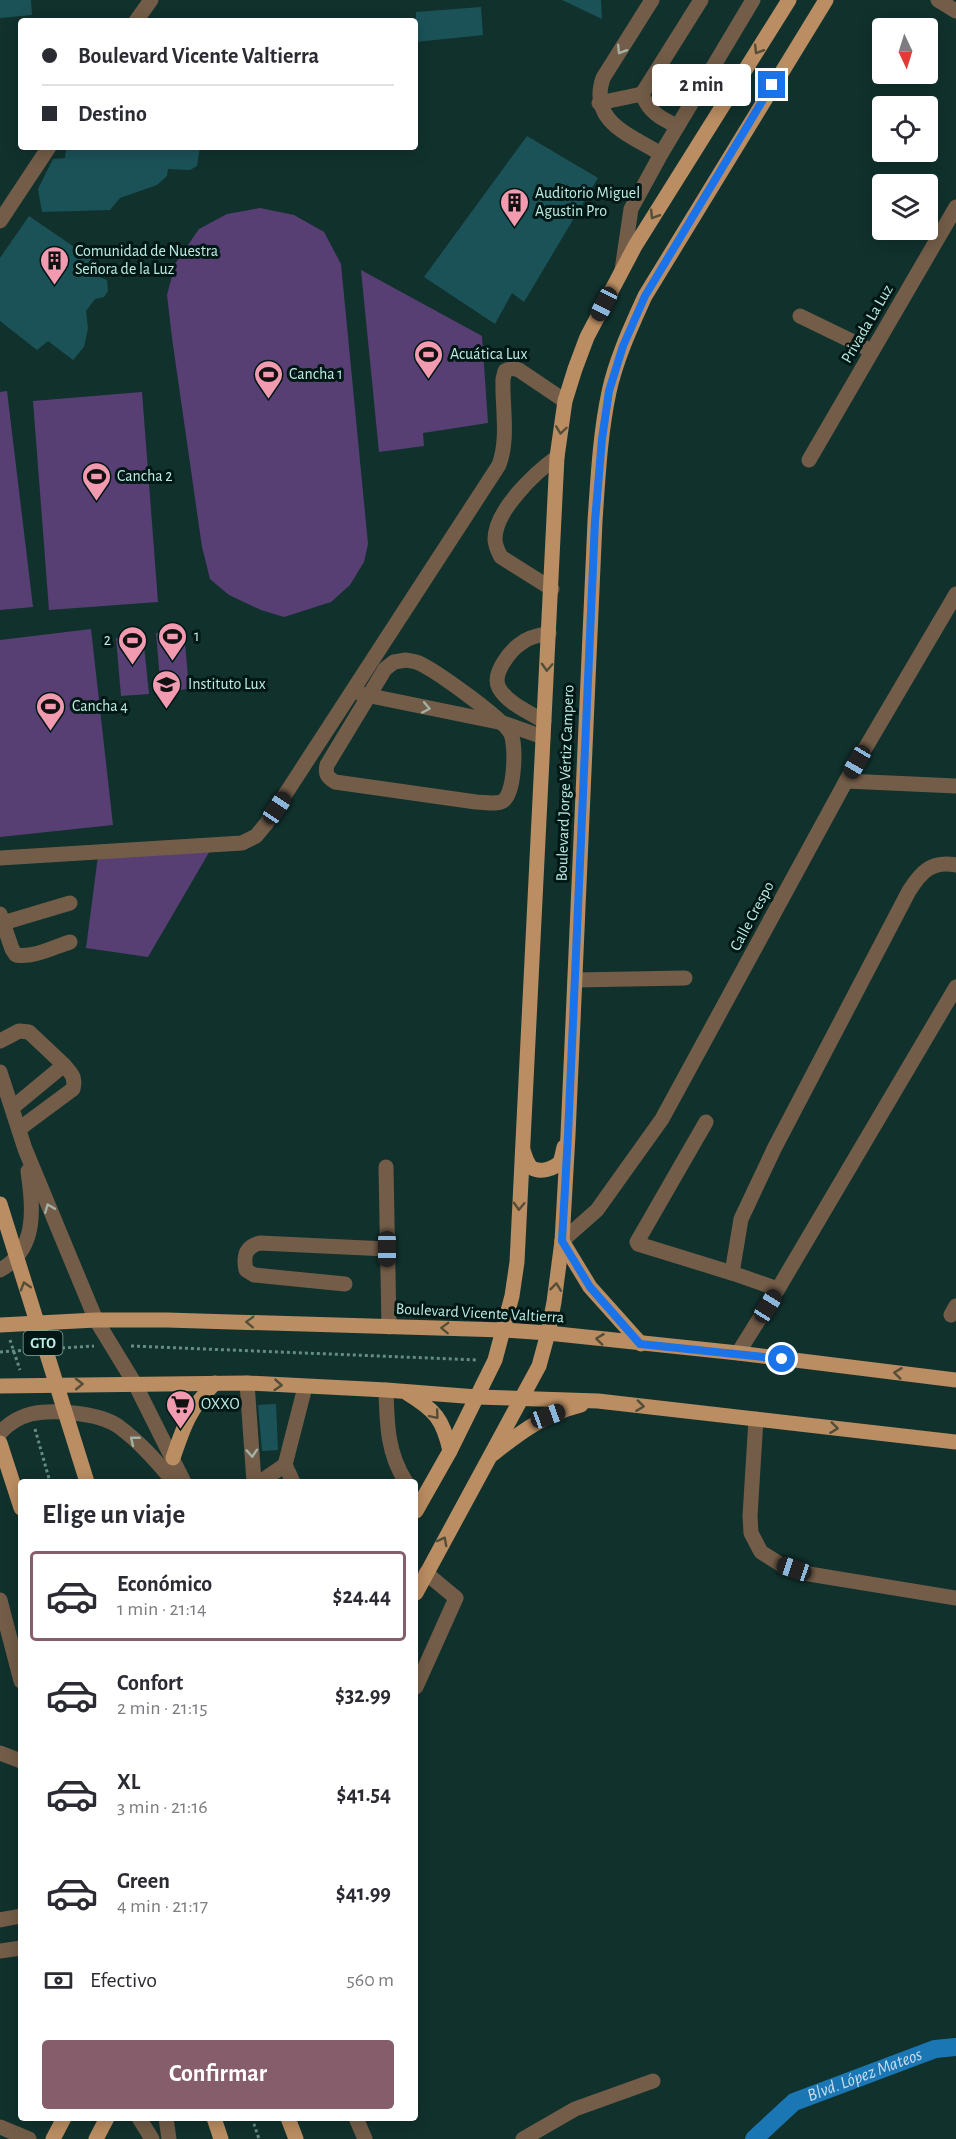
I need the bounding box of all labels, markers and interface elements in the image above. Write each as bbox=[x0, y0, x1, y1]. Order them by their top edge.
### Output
north arrow bbox=[872, 18, 938, 84]
map controls bbox=[872, 18, 938, 240]
one-way arrow bbox=[617, 43, 628, 54]
one-way arrow bbox=[754, 43, 765, 54]
text: Boulevard Vicente Valtierra bbox=[78, 45, 319, 67]
callout: 2 min bbox=[652, 64, 751, 106]
route end bbox=[758, 71, 785, 98]
text: 2 min bbox=[679, 75, 724, 95]
button: locate bbox=[872, 96, 938, 162]
text: Destino bbox=[78, 103, 147, 125]
button: layers bbox=[872, 174, 938, 240]
place label: Auditorio Miguel Agustin Pro bbox=[535, 185, 640, 219]
building icon: Auditorio Miguel Agustin Pro bbox=[498, 186, 530, 228]
one-way arrow bbox=[650, 209, 662, 219]
place label: Comunidad de Nuestra Señora de la Luz bbox=[75, 243, 218, 277]
building icon: Comunidad de Nuestra Señora de la Luz bbox=[38, 244, 70, 286]
street label: Privada La Luz bbox=[838, 282, 896, 366]
car bbox=[588, 284, 620, 324]
sports icon: Acuática Lux bbox=[413, 338, 445, 380]
place label: Acuática Lux bbox=[450, 346, 527, 362]
sports icon: Cancha 1 bbox=[252, 358, 284, 400]
place label: Cancha 1 bbox=[289, 366, 343, 382]
one-way arrow bbox=[555, 426, 568, 435]
sports icon: Cancha 2 bbox=[80, 460, 112, 502]
place label: Cancha 2 bbox=[117, 468, 173, 484]
sports icon: 1 bbox=[157, 620, 189, 662]
sports icon: 2 bbox=[116, 624, 148, 666]
place label: 1 bbox=[194, 628, 200, 644]
place label: 2 bbox=[104, 632, 111, 648]
one-way arrow bbox=[541, 662, 554, 671]
school or university icon: Instituto Lux bbox=[151, 668, 183, 710]
place label: Instituto Lux bbox=[188, 676, 266, 692]
street label: Boulevard Jorge Vértiz Campero bbox=[554, 684, 576, 882]
sports icon: Cancha 4 bbox=[35, 690, 67, 732]
place label: Cancha 4 bbox=[72, 698, 128, 714]
one-way arrow bbox=[421, 701, 431, 714]
car bbox=[840, 742, 874, 782]
car bbox=[259, 788, 295, 828]
street label: Calle Crespo bbox=[727, 879, 777, 953]
one-way arrow bbox=[513, 1201, 526, 1210]
one-way arrow bbox=[44, 1204, 56, 1215]
car bbox=[378, 1231, 396, 1267]
one-way arrow bbox=[20, 1281, 33, 1292]
one-way arrow bbox=[549, 1283, 562, 1292]
car bbox=[751, 1286, 785, 1326]
street label: Boulevard Vicente Valtierra bbox=[395, 1301, 565, 1325]
one-way arrow bbox=[245, 1316, 254, 1329]
one-way arrow bbox=[440, 1322, 449, 1335]
road number: GTO bbox=[24, 1331, 63, 1355]
one-way arrow bbox=[595, 1333, 604, 1346]
route start bbox=[768, 1345, 795, 1372]
one-way arrow bbox=[893, 1367, 903, 1380]
one-way arrow bbox=[75, 1378, 84, 1391]
one-way arrow bbox=[273, 1378, 282, 1391]
supermarket icon: OXXO bbox=[164, 1388, 196, 1430]
place label: OXXO bbox=[201, 1396, 240, 1412]
one-way arrow bbox=[636, 1399, 645, 1412]
car bbox=[528, 1401, 568, 1431]
one-way arrow bbox=[428, 1408, 439, 1419]
one-way arrow bbox=[829, 1421, 838, 1434]
one-way arrow bbox=[130, 1436, 141, 1447]
one-way arrow bbox=[245, 1449, 258, 1458]
text: Elige un viaje bbox=[42, 1501, 185, 1528]
one-way arrow bbox=[436, 1537, 447, 1547]
car bbox=[774, 1555, 814, 1583]
icon: car bbox=[45, 1569, 99, 1623]
text: Económico bbox=[117, 1573, 212, 1595]
text: $24.44 bbox=[333, 1585, 391, 1607]
text: 1 min · 21:14 bbox=[117, 1599, 207, 1619]
icon: car bbox=[45, 1668, 99, 1722]
text: Confort bbox=[117, 1672, 183, 1694]
text: $32.99 bbox=[335, 1684, 391, 1706]
text: 2 min · 21:15 bbox=[117, 1698, 208, 1718]
icon: car bbox=[45, 1767, 99, 1821]
text: XL bbox=[117, 1771, 140, 1793]
text: $41.54 bbox=[337, 1783, 391, 1805]
text: 3 min · 21:16 bbox=[117, 1797, 208, 1817]
icon: car bbox=[45, 1866, 99, 1920]
text: Green bbox=[117, 1870, 170, 1892]
text: $41.99 bbox=[336, 1882, 391, 1904]
text: 4 min · 21:17 bbox=[117, 1896, 208, 1916]
icon: cash bbox=[42, 1964, 75, 1997]
text: Efectivo bbox=[90, 1969, 157, 1991]
text: 560 m bbox=[346, 1970, 394, 1990]
button: Confirmar bbox=[42, 2040, 394, 2109]
water label: Blvd. López Mateos bbox=[805, 2046, 925, 2105]

